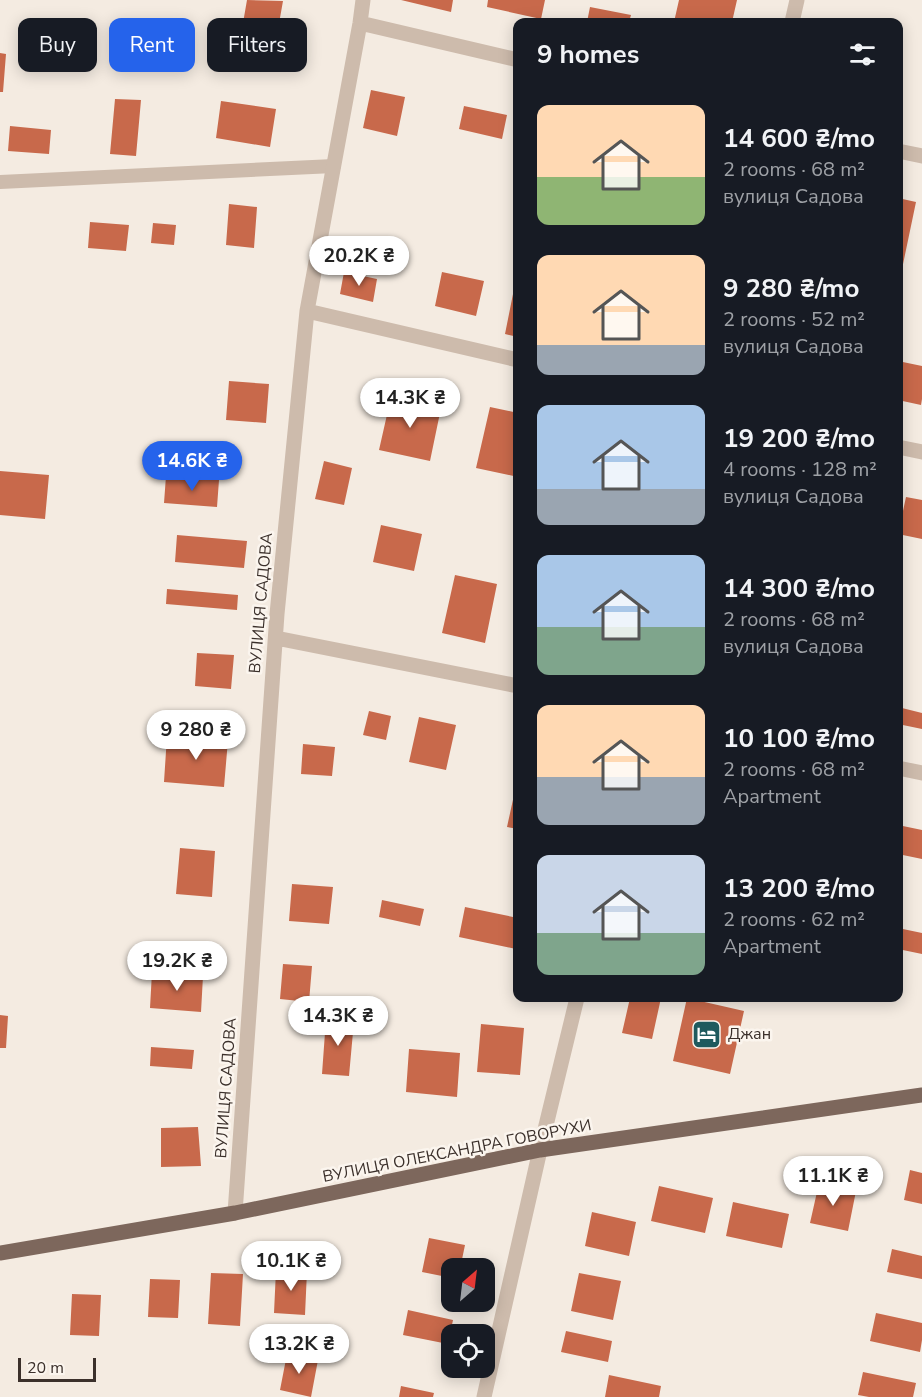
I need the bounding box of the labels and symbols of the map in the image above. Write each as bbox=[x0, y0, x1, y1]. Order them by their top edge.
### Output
pin: 20.2K ₴ bbox=[304, 236, 414, 287]
pin: 14.3K ₴ bbox=[355, 378, 465, 429]
pin: 14.6K ₴ bbox=[137, 441, 247, 492]
street label: ВУЛИЦЯ САДОВА bbox=[244, 531, 278, 674]
pin: 9 280 ₴ bbox=[141, 710, 251, 761]
pin: 19.2K ₴ bbox=[122, 941, 232, 992]
pin: 14.3K ₴ bbox=[283, 996, 393, 1047]
street label: ВУЛИЦЯ САДОВА bbox=[210, 1017, 242, 1159]
hotel icon: Джан bbox=[691, 1018, 723, 1050]
place label: Джан bbox=[728, 1023, 771, 1045]
street label: ВУЛИЦЯ ОЛЕКСАНДРА ГОВОРУХИ bbox=[321, 1114, 593, 1188]
pin: 11.1K ₴ bbox=[778, 1156, 888, 1207]
pin: 10.1K ₴ bbox=[236, 1241, 346, 1292]
north arrow bbox=[441, 1258, 495, 1312]
pin: 13.2K ₴ bbox=[244, 1324, 354, 1375]
scale bar bbox=[18, 1355, 96, 1382]

